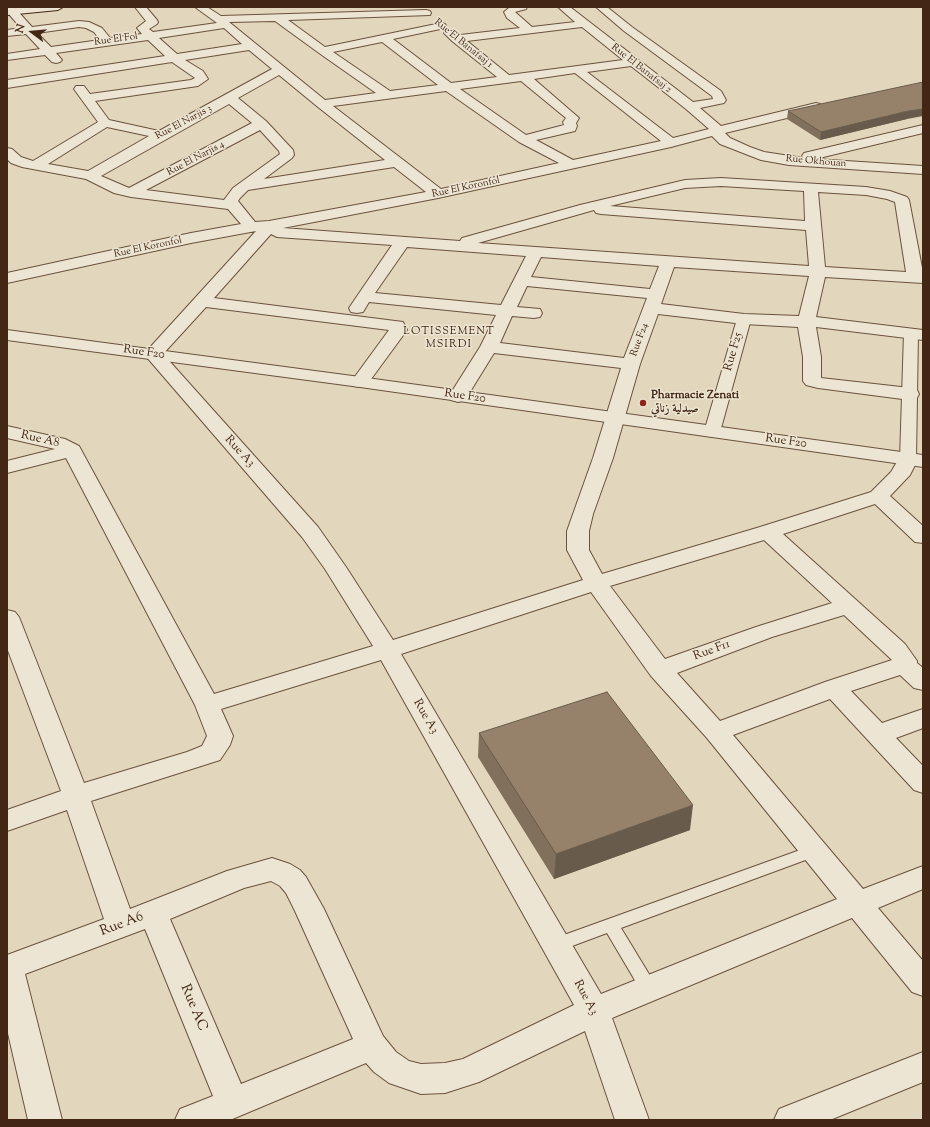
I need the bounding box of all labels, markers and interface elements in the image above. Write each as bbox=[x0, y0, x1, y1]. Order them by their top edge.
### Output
north arrow bbox=[12, 12, 52, 52]
street label: Rue El Banafsaj 1 bbox=[431, 17, 495, 71]
text: N bbox=[12, 22, 29, 35]
street label: Rue El Fol bbox=[93, 31, 139, 49]
street label: Rue El Banafsaj 2 bbox=[608, 42, 674, 96]
street label: Rue El Narjis 3 bbox=[154, 103, 214, 143]
street label: Rue El Narjis 4 bbox=[165, 139, 227, 179]
street label: Rue Okhouan bbox=[785, 153, 847, 171]
street label: Rue El Koronfol bbox=[431, 175, 501, 201]
street label: Rue El Koronfol bbox=[113, 235, 183, 261]
street label: Rue F24 bbox=[628, 322, 652, 358]
district label: LOTISSEMENT MSIRDI bbox=[403, 325, 495, 351]
street label: Rue F25 bbox=[722, 331, 746, 373]
street label: Rue F20 bbox=[122, 343, 166, 363]
street label: Rue F20 bbox=[443, 387, 487, 407]
place label: Pharmacie Zenati صيدلية زناتي bbox=[651, 389, 739, 417]
marker: Pharmacie Zenati صيدلية زناتي bbox=[638, 398, 648, 408]
street label: Rue A8 bbox=[19, 429, 61, 451]
street label: Rue F20 bbox=[764, 432, 808, 452]
street label: Rue A3 bbox=[221, 433, 257, 471]
street label: Rue F11 bbox=[692, 638, 732, 664]
street label: Rue A3 bbox=[409, 697, 441, 737]
street label: Rue A6 bbox=[98, 909, 146, 941]
street label: Rue A3 bbox=[570, 978, 600, 1018]
street label: Rue AC bbox=[176, 982, 210, 1034]

